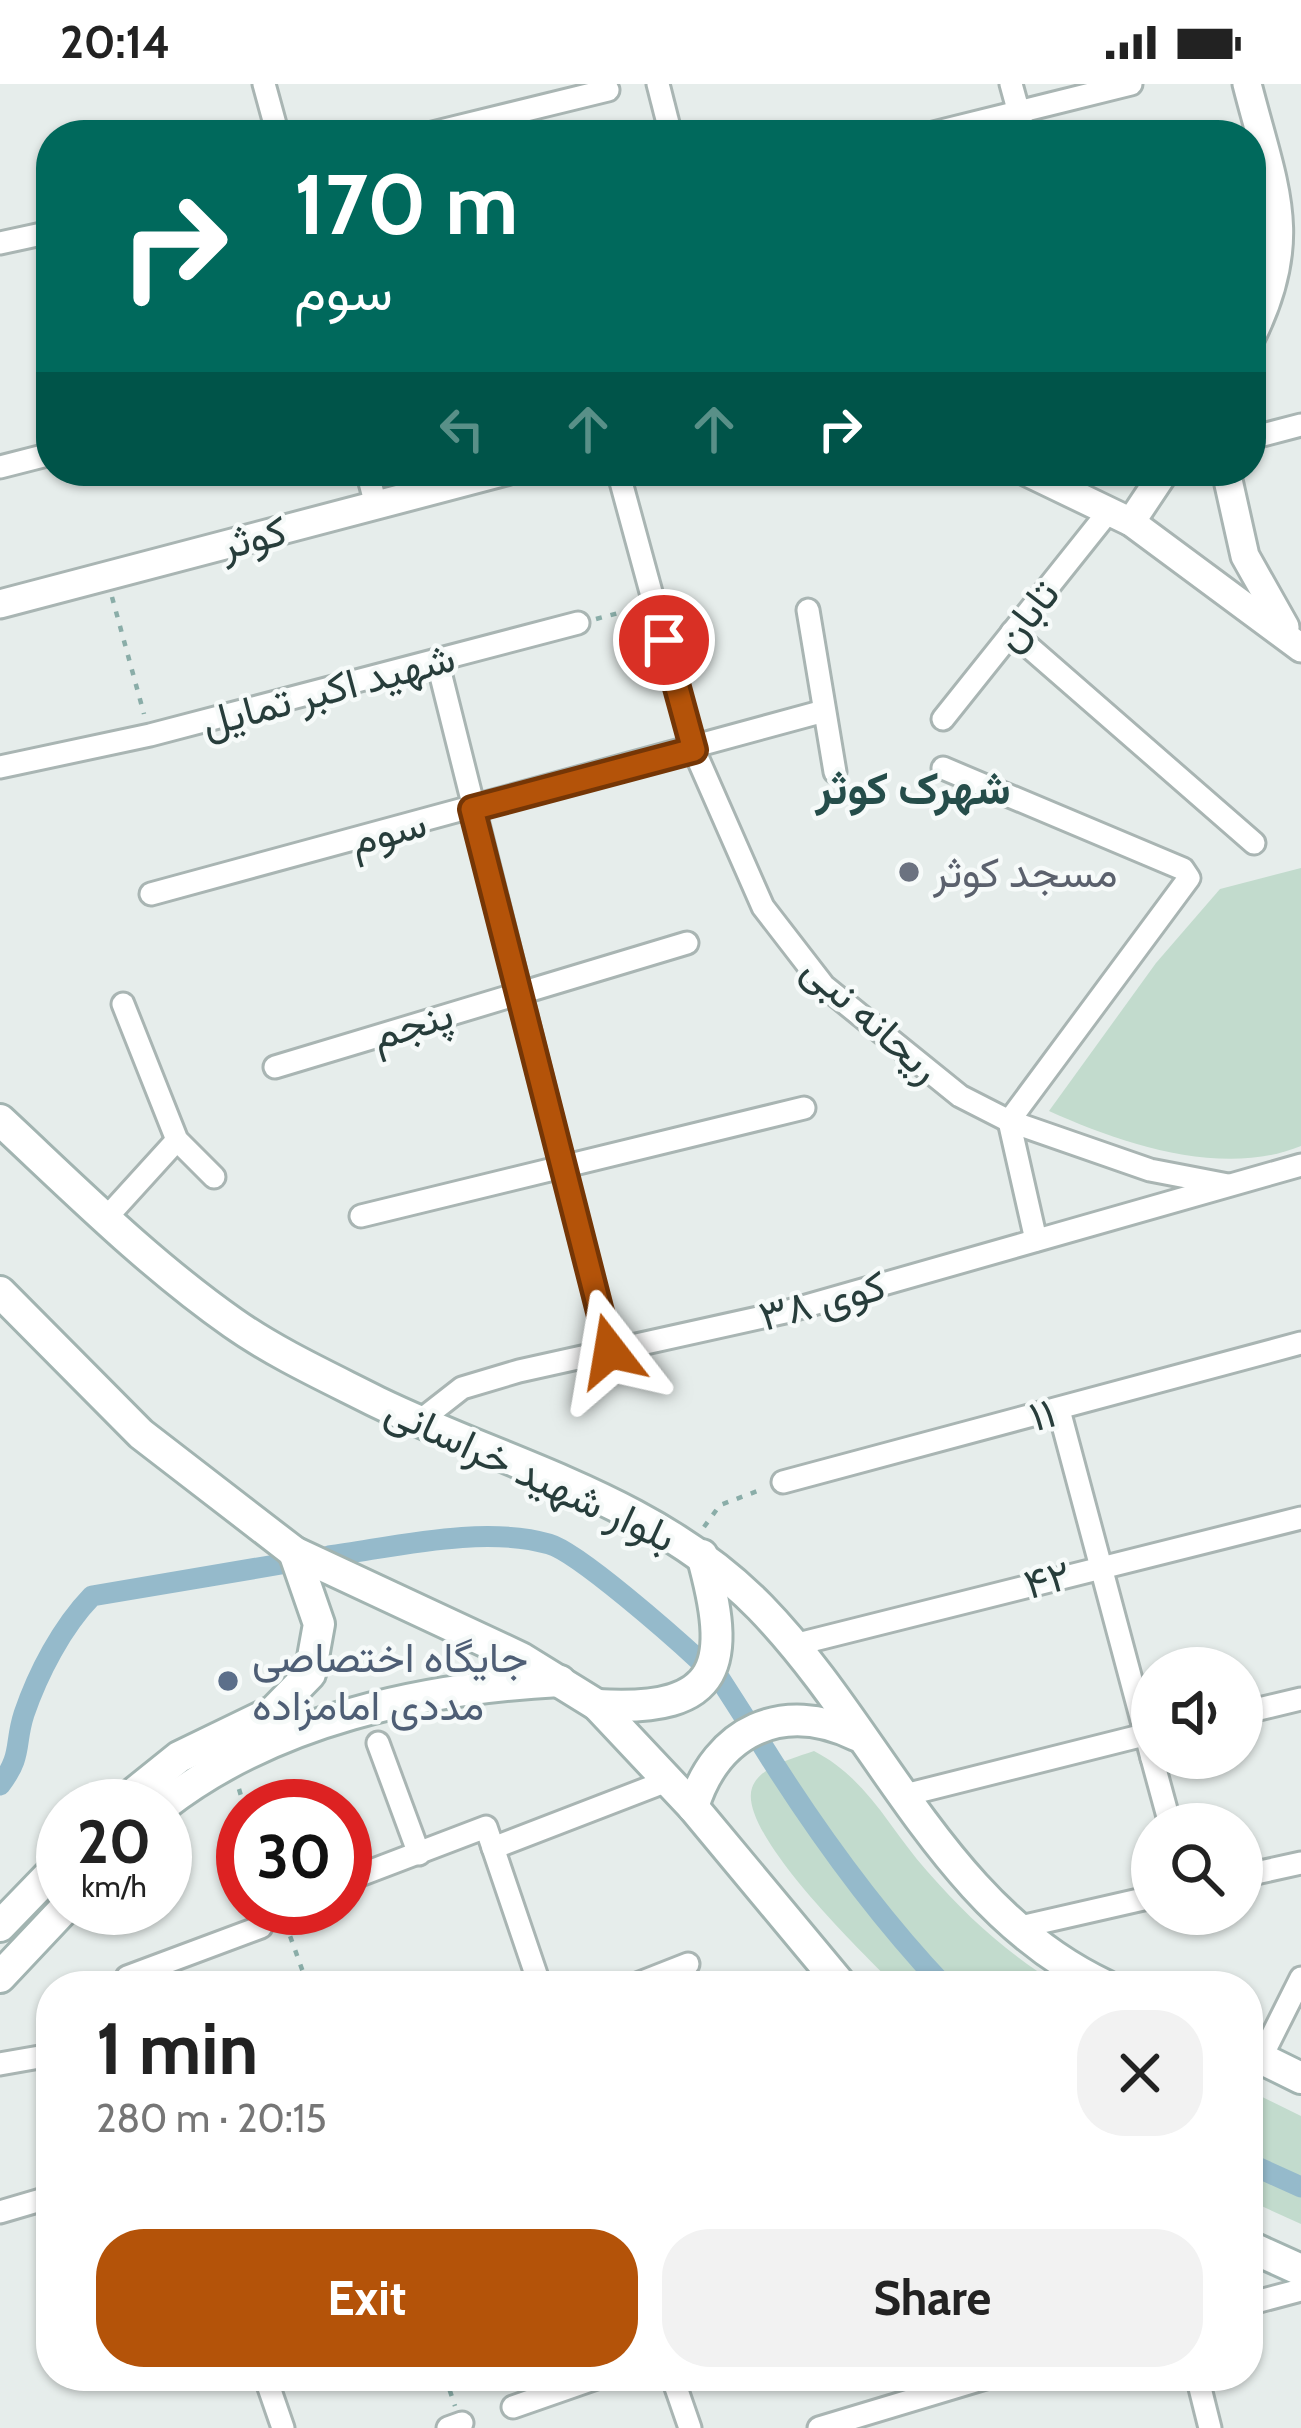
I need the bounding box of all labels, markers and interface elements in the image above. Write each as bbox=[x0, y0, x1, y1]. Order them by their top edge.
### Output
text: 20:14 bbox=[60, 15, 170, 69]
text: 170 m bbox=[294, 153, 518, 255]
icon: right bbox=[96, 168, 252, 324]
text: سوم bbox=[294, 258, 393, 324]
icon: left bbox=[429, 396, 495, 462]
icon: ahead bbox=[555, 396, 621, 462]
icon: ahead bbox=[681, 396, 747, 462]
icon: right bbox=[807, 396, 873, 462]
street label: کوثر bbox=[214, 504, 292, 571]
street label: تابان bbox=[982, 569, 1070, 661]
pin bbox=[613, 589, 715, 691]
icon: arrive bbox=[631, 607, 697, 673]
street label: شهید اکبر تمایل bbox=[196, 630, 461, 749]
district label: شهرک کوثر bbox=[813, 761, 1011, 816]
street label: سوم bbox=[344, 796, 432, 868]
place label: مسجد کوثر bbox=[932, 846, 1118, 899]
marker: مسجد کوثر bbox=[896, 859, 922, 885]
street label: ریحانه نبی bbox=[792, 942, 952, 1094]
street label: پنجم bbox=[365, 987, 460, 1064]
street label: کوی ۳۸ bbox=[753, 1258, 891, 1342]
position arrow bbox=[547, 1288, 673, 1414]
street label: بلوار شهید خراسانی bbox=[377, 1383, 684, 1564]
street label: ۱۱ bbox=[1024, 1386, 1060, 1442]
street label: ۴۲ bbox=[1018, 1548, 1076, 1610]
place label: جایگاه اختصاصی مددی امامزاده bbox=[252, 1631, 528, 1732]
map controls bbox=[1131, 1647, 1263, 1935]
button: sound bbox=[1131, 1647, 1263, 1779]
marker: جایگاه اختصاصی مددی امامزاده bbox=[215, 1668, 241, 1694]
speed limit sign: 30 bbox=[216, 1779, 372, 1935]
button: search bbox=[1131, 1803, 1263, 1935]
text: 20 bbox=[77, 1805, 151, 1878]
text: km/h bbox=[81, 1868, 147, 1905]
text: 1 min bbox=[96, 2005, 258, 2092]
button: close bbox=[1077, 2010, 1203, 2136]
text: 280 m · 20:15 bbox=[96, 2094, 327, 2142]
button: Exit bbox=[96, 2229, 638, 2367]
button: Share bbox=[662, 2229, 1203, 2367]

